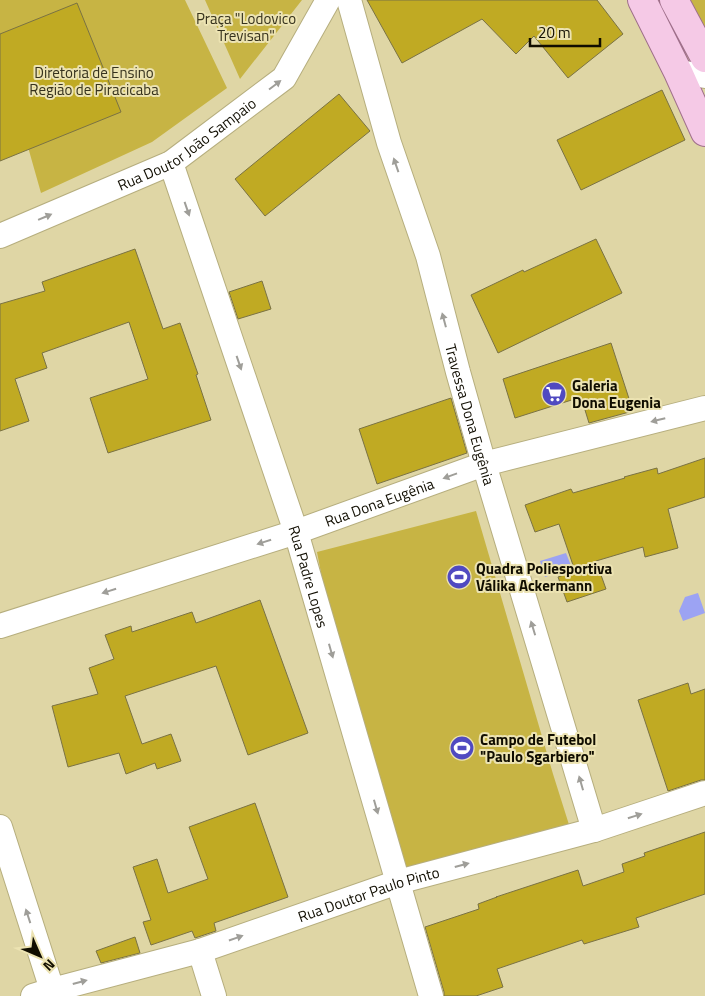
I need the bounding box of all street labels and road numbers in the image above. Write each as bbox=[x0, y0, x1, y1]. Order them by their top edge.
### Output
street label: Rua Doutor João Sampaio bbox=[114, 91, 261, 196]
street label: Travessa Dona Eugênia bbox=[440, 341, 501, 488]
street label: Rua Dona Eugênia bbox=[321, 471, 438, 532]
street label: Rua Padre Lopes bbox=[283, 522, 335, 631]
street label: Rua Doutor Paulo Pinto bbox=[295, 860, 442, 928]

